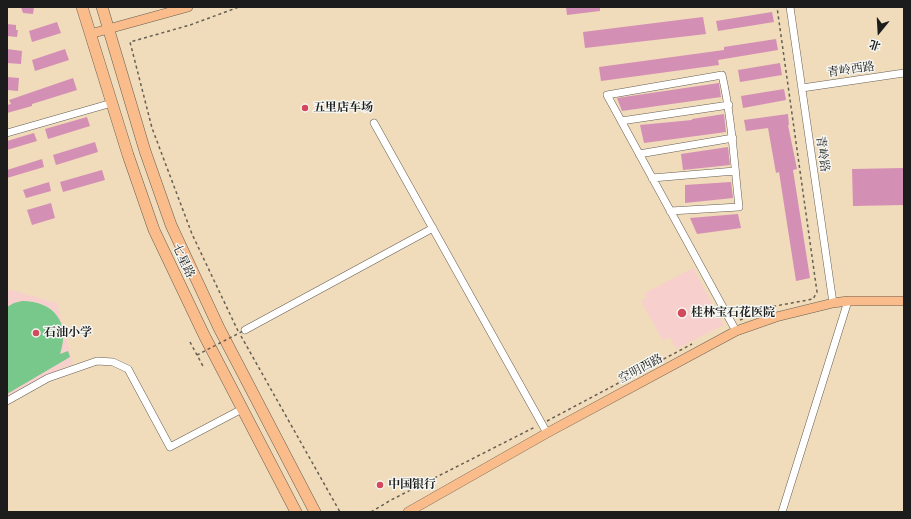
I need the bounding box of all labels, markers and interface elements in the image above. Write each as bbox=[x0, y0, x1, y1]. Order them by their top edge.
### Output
north arrow bbox=[859, 12, 899, 52]
text: 北 bbox=[868, 37, 882, 51]
street label: 青岭西路 bbox=[826, 60, 876, 80]
place label: 五里店车场 bbox=[313, 101, 373, 115]
marker: 五里店车场 bbox=[300, 103, 310, 113]
street label: 青岭路 bbox=[812, 135, 832, 173]
street label: 七星路 bbox=[169, 242, 197, 280]
place label: 桂林宝石花医院 bbox=[691, 306, 775, 320]
marker: 桂林宝石花医院 bbox=[676, 307, 688, 319]
place label: 石油小学 bbox=[44, 326, 92, 340]
marker: 石油小学 bbox=[31, 328, 41, 338]
street label: 空明西路 bbox=[616, 351, 666, 387]
place label: 中国银行 bbox=[388, 478, 436, 492]
marker: 中国银行 bbox=[375, 480, 385, 490]

